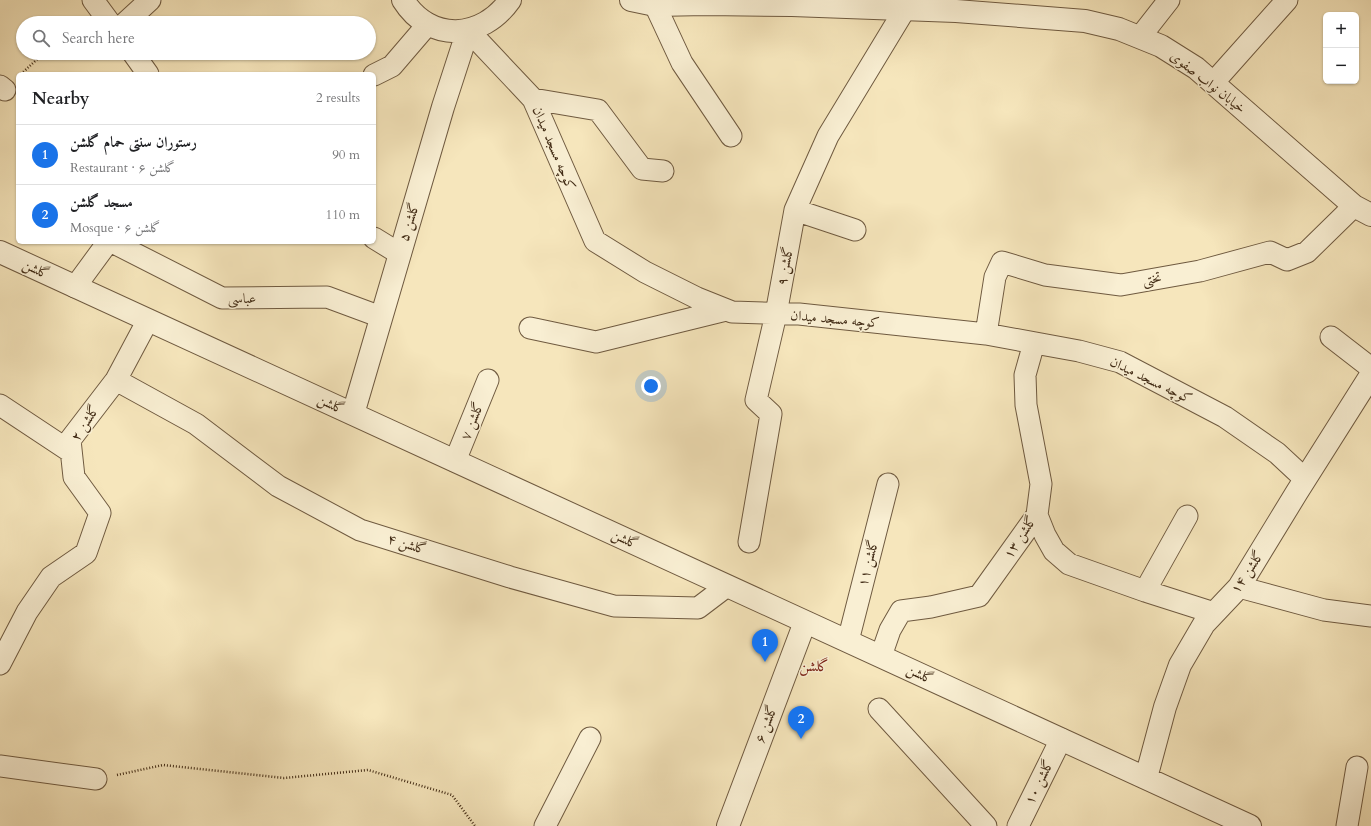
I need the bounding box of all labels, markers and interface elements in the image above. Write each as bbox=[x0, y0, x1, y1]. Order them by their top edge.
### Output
map controls bbox=[1323, 12, 1359, 84]
button: + bbox=[1323, 12, 1359, 48]
search box bbox=[16, 16, 376, 60]
icon: search bbox=[30, 27, 52, 49]
text: Search here bbox=[62, 28, 135, 48]
street label: خیابان نواب صفوی bbox=[1166, 46, 1250, 118]
button: − bbox=[1323, 48, 1359, 84]
text: Nearby bbox=[32, 87, 89, 110]
text: 2 results bbox=[316, 89, 360, 107]
street label: کوچه مسجد میدان bbox=[528, 103, 580, 193]
text: رستوران سنتی حمام گلشن bbox=[70, 132, 197, 152]
text: 1 bbox=[42, 146, 48, 164]
text: 90 m bbox=[332, 146, 360, 164]
text: Restaurant · گلشن ۶ bbox=[70, 159, 175, 177]
text: مسجد گلشن bbox=[70, 192, 133, 212]
street label: گلشن ۵ bbox=[394, 200, 424, 244]
text: 2 bbox=[42, 206, 48, 224]
text: 110 m bbox=[326, 206, 360, 224]
text: Mosque · گلشن ۶ bbox=[70, 219, 161, 237]
street label: گلشن ۹ bbox=[772, 245, 798, 287]
street label: گلشن bbox=[20, 255, 52, 283]
street label: تختی bbox=[1141, 268, 1163, 290]
street label: عباسی bbox=[228, 289, 256, 308]
street label: کوچه مسجد میدان bbox=[790, 306, 880, 332]
street label: کوچه مسجد میدان bbox=[1107, 352, 1195, 408]
your location bbox=[641, 376, 661, 396]
street label: گلشن bbox=[315, 390, 347, 418]
street label: گلشن ۷ bbox=[456, 399, 488, 443]
street label: گلشن ۲ bbox=[66, 401, 104, 445]
street label: گلشن ۱۳ bbox=[999, 512, 1041, 562]
street label: گلشن bbox=[609, 525, 641, 553]
street label: گلشن ۴ bbox=[385, 529, 429, 559]
street label: گلشن ۱۱ bbox=[853, 538, 883, 588]
street label: گلشن ۱۴ bbox=[1226, 547, 1268, 597]
pin: 1 bbox=[752, 629, 778, 662]
district label: گلشن bbox=[799, 656, 829, 676]
street label: گلشن bbox=[904, 660, 936, 688]
street label: گلشن ۶ bbox=[750, 702, 782, 746]
pin: 2 bbox=[788, 706, 814, 739]
street label: گلشن ۱۰ bbox=[1020, 756, 1058, 808]

